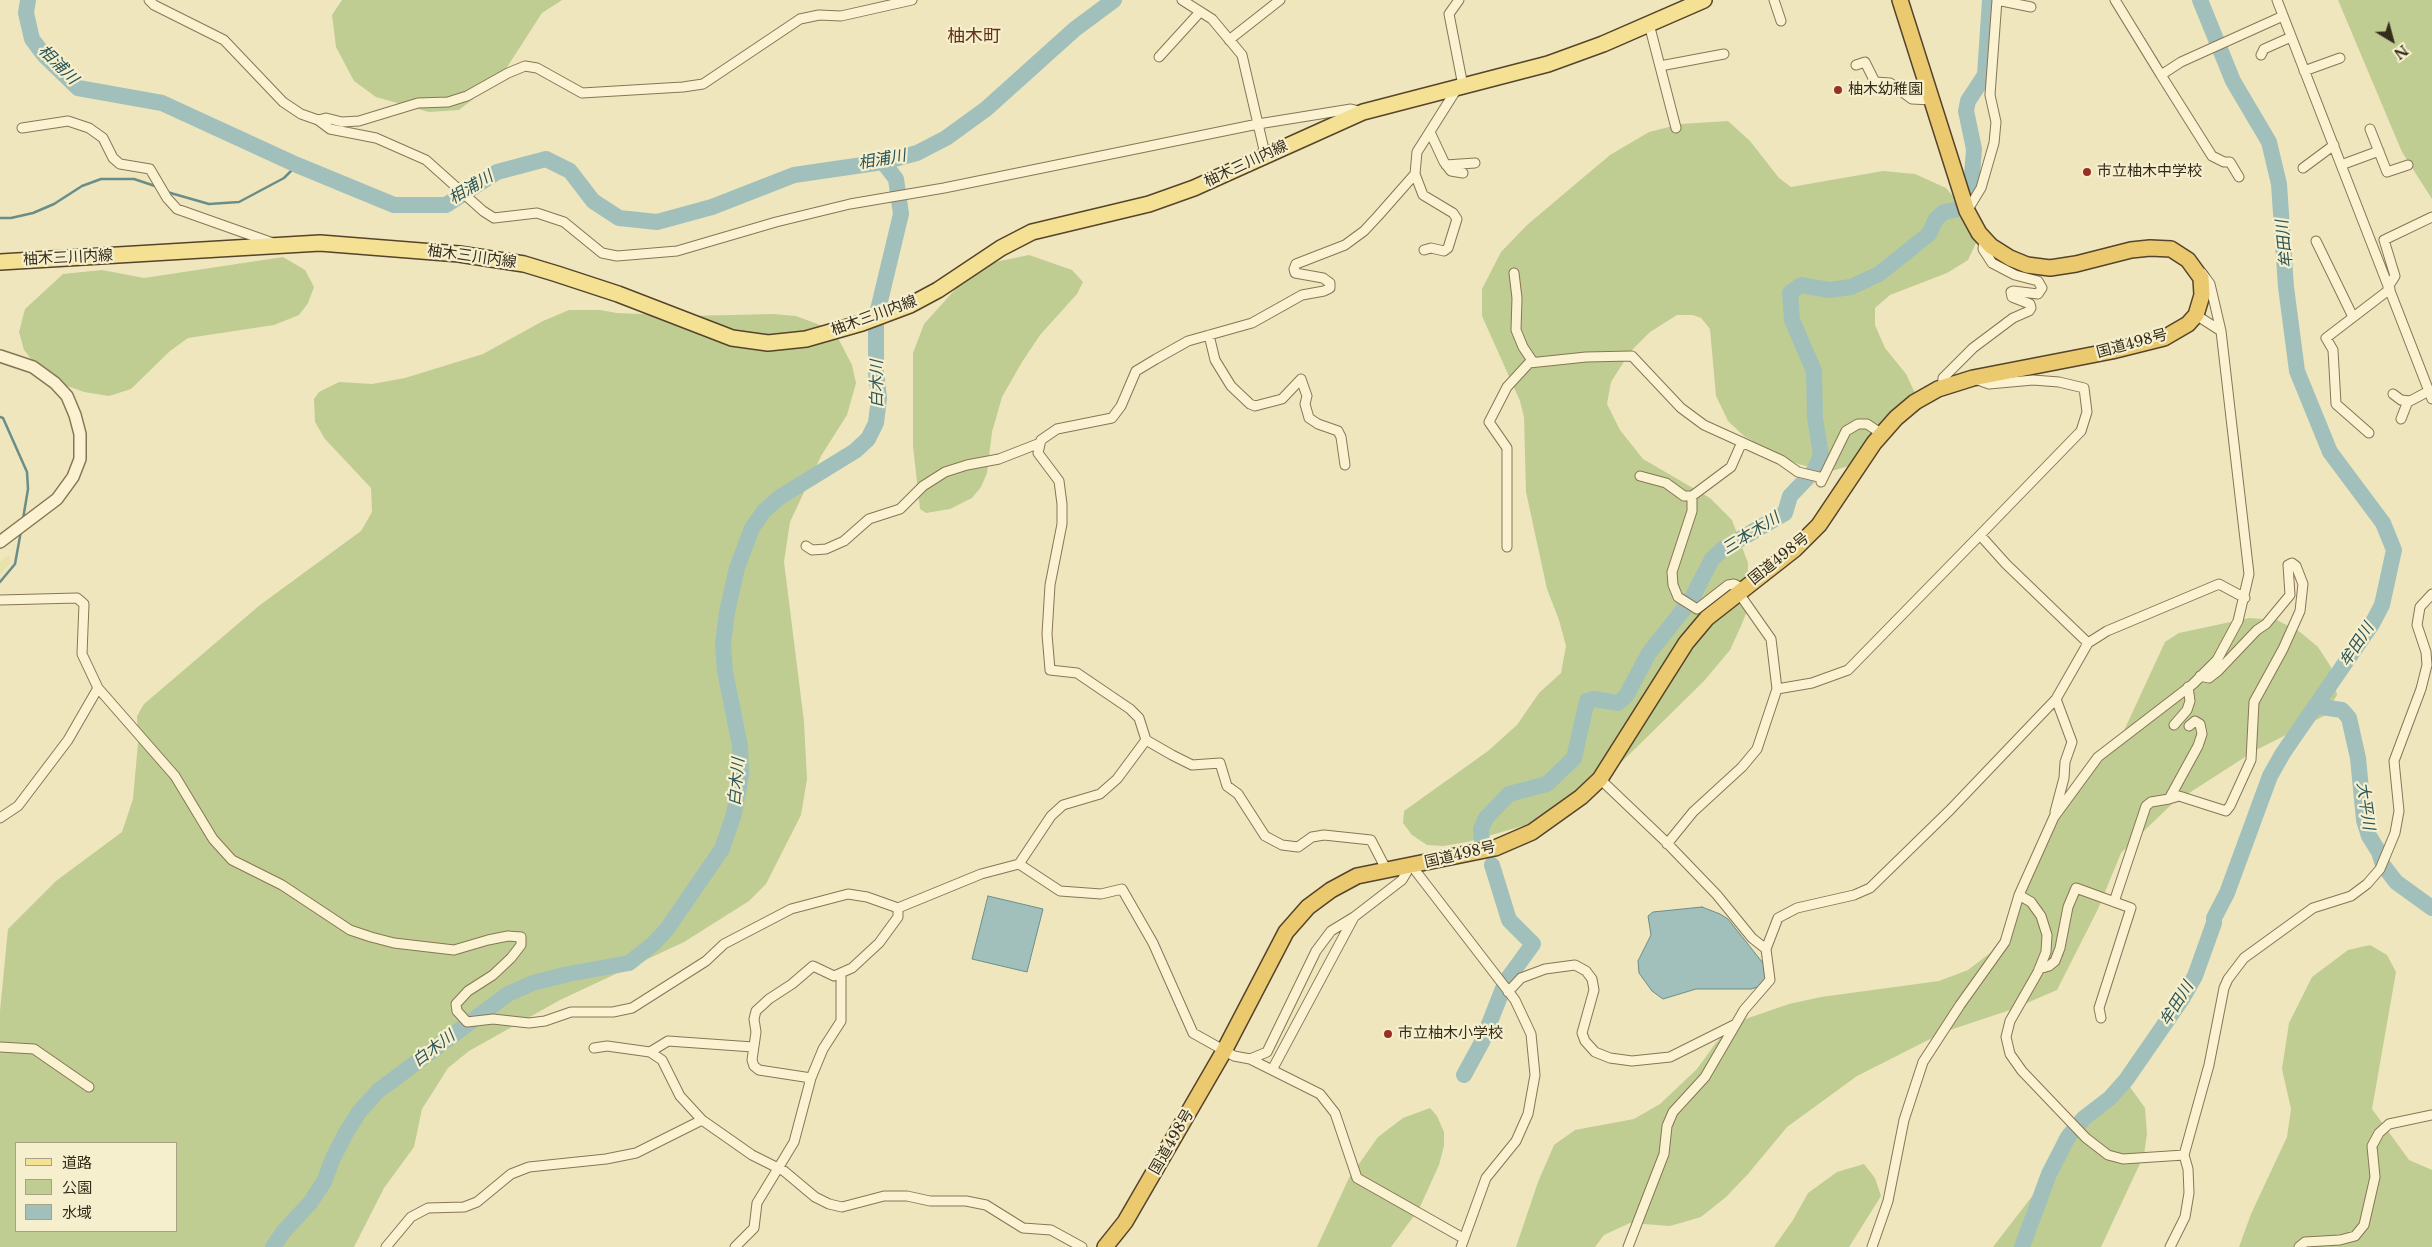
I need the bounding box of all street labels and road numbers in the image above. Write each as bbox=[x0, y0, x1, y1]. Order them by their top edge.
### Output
street label: 柚木三川内線 bbox=[1201, 137, 1291, 191]
street label: 柚木三川内線 bbox=[426, 242, 518, 272]
street label: 柚木三川内線 bbox=[23, 247, 113, 269]
street label: 柚木三川内線 bbox=[829, 292, 919, 340]
street label: 国道498号 bbox=[2095, 326, 2169, 362]
street label: 国道498号 bbox=[1745, 529, 1813, 589]
street label: 国道498号 bbox=[1423, 838, 1497, 872]
street label: 国道498号 bbox=[1146, 1106, 1198, 1178]

